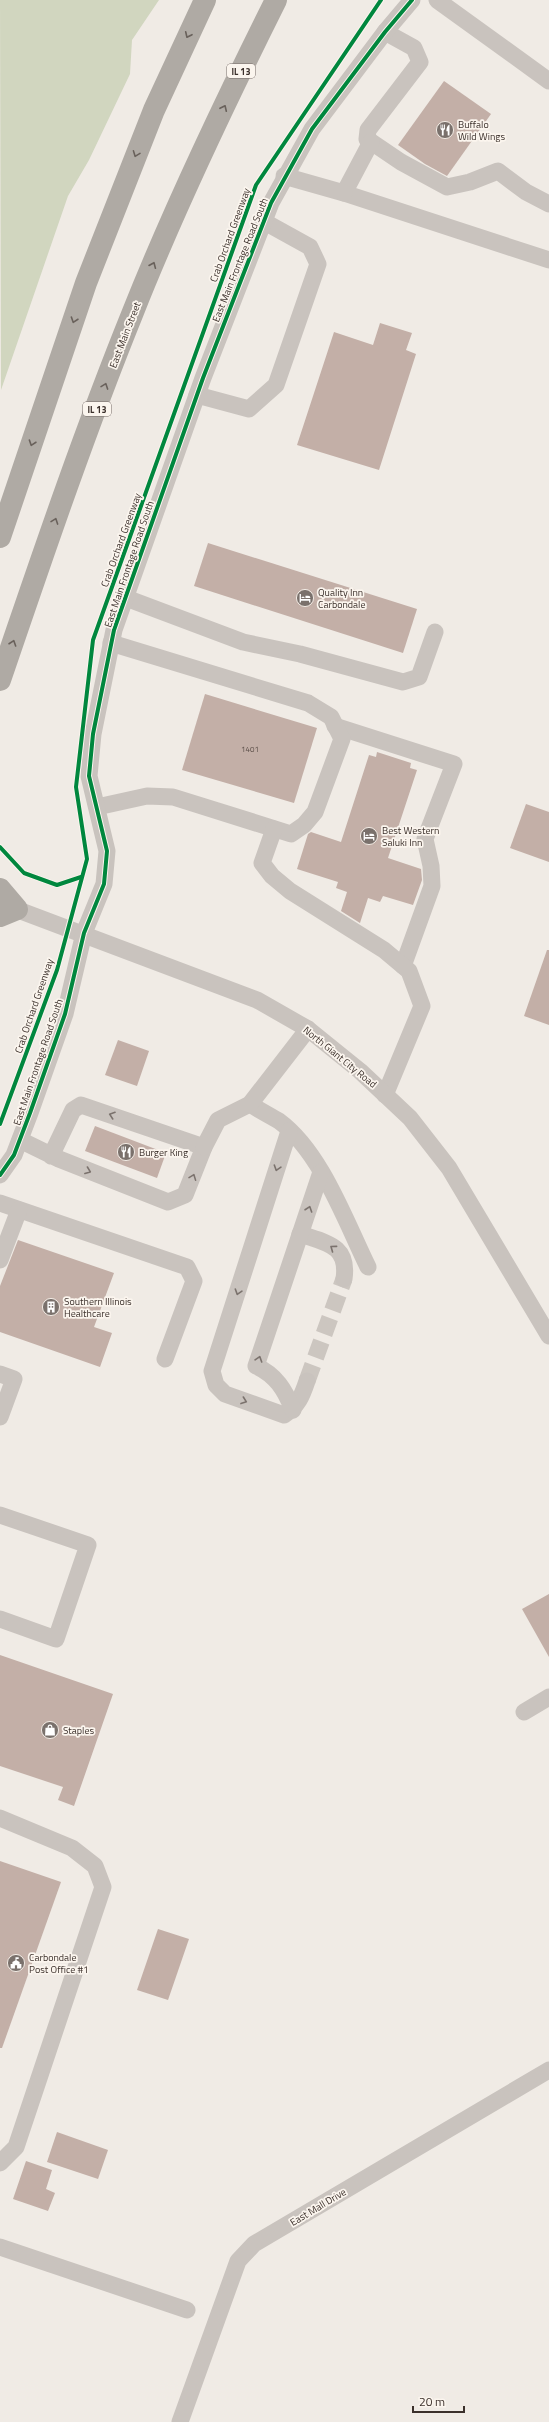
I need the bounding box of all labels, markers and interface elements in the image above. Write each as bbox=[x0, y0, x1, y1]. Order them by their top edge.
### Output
one-way arrow bbox=[185, 31, 193, 39]
road number: IL 13 bbox=[227, 64, 255, 78]
one-way arrow bbox=[219, 104, 227, 112]
place label: Buffalo Wild Wings bbox=[458, 117, 505, 144]
restaurant icon: Buffalo Wild Wings bbox=[435, 120, 455, 140]
one-way arrow bbox=[133, 151, 141, 158]
street label: Crab Orchard Greenway bbox=[206, 186, 254, 284]
street label: East Main Frontage Road South bbox=[208, 196, 272, 324]
one-way arrow bbox=[148, 261, 156, 269]
street label: East Main Street bbox=[105, 299, 145, 370]
one-way arrow bbox=[70, 316, 79, 323]
one-way arrow bbox=[101, 382, 109, 389]
road number: IL 13 bbox=[83, 402, 111, 416]
one-way arrow bbox=[28, 440, 37, 447]
street label: Crab Orchard Greenway bbox=[97, 491, 145, 589]
street label: East Main Frontage Road South bbox=[100, 499, 158, 629]
one-way arrow bbox=[51, 517, 59, 524]
place label: Quality Inn Carbondale bbox=[318, 585, 365, 612]
hotel icon: Quality Inn Carbondale bbox=[295, 588, 315, 608]
one-way arrow bbox=[8, 640, 16, 647]
house number: 1401 bbox=[241, 743, 259, 755]
place label: Best Western Saluki Inn bbox=[382, 823, 439, 850]
hotel icon: Best Western Saluki Inn bbox=[359, 826, 379, 846]
street label: Crab Orchard Greenway bbox=[11, 957, 57, 1055]
street label: East Main Frontage Road South bbox=[9, 997, 67, 1127]
street label: North Giant City Road bbox=[300, 1023, 380, 1091]
one-way arrow bbox=[108, 1111, 115, 1119]
restaurant icon: Burger King bbox=[116, 1142, 136, 1162]
place label: Burger King bbox=[139, 1145, 188, 1160]
one-way arrow bbox=[273, 1165, 282, 1172]
one-way arrow bbox=[84, 1166, 91, 1174]
one-way arrow bbox=[188, 1173, 196, 1180]
one-way arrow bbox=[304, 1205, 313, 1212]
one-way arrow bbox=[331, 1246, 338, 1253]
one-way arrow bbox=[234, 1288, 242, 1295]
place label: Southern Illinois Healthcare bbox=[64, 1294, 132, 1321]
building icon: Southern Illinois Healthcare bbox=[41, 1297, 61, 1317]
one-way arrow bbox=[254, 1355, 263, 1362]
one-way arrow bbox=[240, 1397, 247, 1405]
shop icon: Staples bbox=[40, 1720, 60, 1740]
place label: Staples bbox=[63, 1723, 94, 1738]
place label: Carbondale Post Office #1 bbox=[29, 1950, 89, 1977]
public building icon: Carbondale Post Office #1 bbox=[6, 1953, 26, 1973]
street label: East Mall Drive bbox=[287, 2184, 349, 2230]
scale bar bbox=[413, 2388, 464, 2414]
text: 20 m bbox=[419, 2392, 445, 2411]

